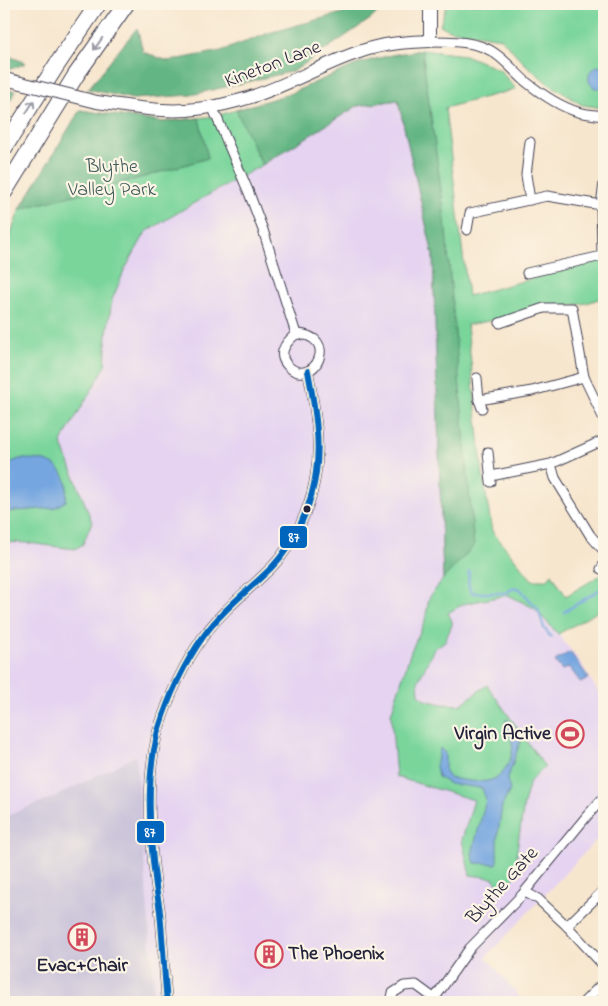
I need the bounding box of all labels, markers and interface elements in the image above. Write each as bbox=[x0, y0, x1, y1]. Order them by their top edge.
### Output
street label: Kineton Lane bbox=[221, 33, 325, 97]
one-way arrow bbox=[93, 37, 103, 51]
one-way arrow bbox=[25, 100, 35, 114]
park label: Blythe Valley Park bbox=[67, 153, 156, 205]
unlabelled marker bbox=[302, 504, 312, 514]
line badge: 87 bbox=[279, 525, 308, 549]
text: 87 bbox=[287, 528, 300, 549]
sports icon: Virgin Active bbox=[555, 719, 585, 749]
place label: Virgin Active bbox=[454, 720, 552, 750]
line badge: 87 bbox=[136, 820, 165, 844]
text: 87 bbox=[143, 823, 156, 844]
street label: Blythe Gate bbox=[459, 841, 546, 932]
building icon: Evac+Chair bbox=[67, 922, 97, 952]
building icon: The Phoenix bbox=[254, 939, 284, 969]
place label: The Phoenix bbox=[288, 940, 385, 969]
place label: Evac+Chair bbox=[36, 952, 128, 981]

